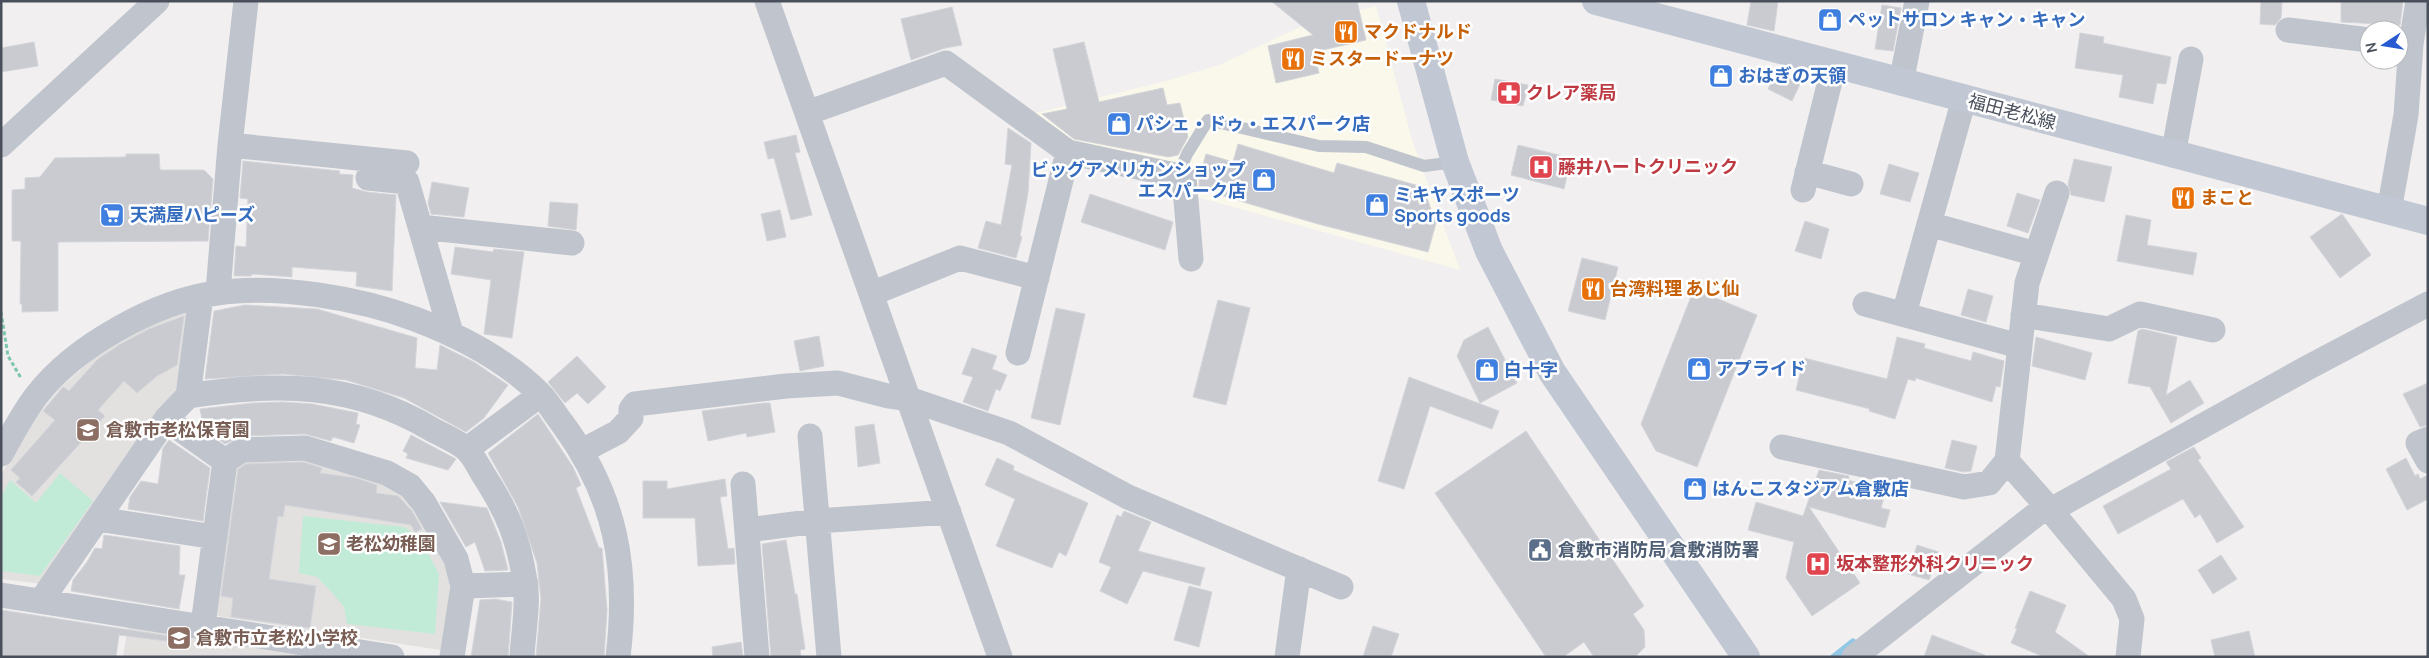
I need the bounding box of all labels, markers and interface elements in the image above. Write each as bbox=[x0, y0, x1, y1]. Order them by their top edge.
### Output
shop icon: ペットサロン キャン・キャン bbox=[1817, 7, 1843, 33]
place label: ペットサロン キャン・キャン bbox=[1848, 7, 2086, 31]
restaurant icon: マクドナルド bbox=[1333, 19, 1359, 45]
place label: マクドナルド bbox=[1364, 19, 1472, 43]
north arrow bbox=[2359, 20, 2409, 70]
text: N bbox=[2360, 41, 2381, 55]
restaurant icon: ミスタードーナツ bbox=[1280, 46, 1306, 72]
place label: ミスタードーナツ bbox=[1310, 46, 1454, 70]
shop icon: おはぎの天領 bbox=[1708, 63, 1734, 89]
place label: おはぎの天領 bbox=[1738, 63, 1846, 87]
pharmacy icon: クレア薬局 bbox=[1496, 80, 1522, 106]
place label: クレア薬局 bbox=[1526, 80, 1616, 104]
street label: 福田老松線 bbox=[1966, 88, 2059, 134]
shop icon: パシェ・ドゥ・エスパーク店 bbox=[1106, 111, 1132, 137]
place label: パシェ・ドゥ・エスパーク店 bbox=[1136, 111, 1370, 135]
hospital icon: 藤井ハートクリニック bbox=[1528, 154, 1554, 180]
place label: 藤井ハートクリニック bbox=[1558, 154, 1738, 178]
place label: ビッグアメリカンショップ エスパーク店 bbox=[1031, 157, 1246, 202]
shop icon: ビッグアメリカンショップ エスパーク店 bbox=[1251, 167, 1277, 193]
place label: ミキヤスポーツ Sports goods bbox=[1394, 182, 1520, 227]
restaurant icon: まこと bbox=[2170, 185, 2196, 211]
place label: まこと bbox=[2200, 185, 2254, 209]
shop icon: ミキヤスポーツ Sports goods bbox=[1364, 192, 1390, 218]
supermarket icon: 天満屋ハピーズ bbox=[99, 202, 125, 228]
place label: 天満屋ハピーズ bbox=[130, 202, 255, 226]
restaurant icon: 台湾料理 あじ仙 bbox=[1580, 276, 1606, 302]
place label: 台湾料理 あじ仙 bbox=[1610, 276, 1740, 300]
shop icon: アプライド bbox=[1686, 356, 1712, 382]
place label: アプライド bbox=[1716, 356, 1806, 380]
shop icon: 白十字 bbox=[1474, 357, 1500, 383]
place label: 白十字 bbox=[1504, 357, 1558, 381]
school or university icon: 倉敷市老松保育園 bbox=[75, 417, 101, 443]
place label: 倉敷市老松保育園 bbox=[106, 417, 250, 441]
shop icon: はんこスタジアム倉敷店 bbox=[1682, 476, 1708, 502]
place label: はんこスタジアム倉敷店 bbox=[1712, 476, 1909, 500]
school or university icon: 老松幼稚園 bbox=[316, 531, 342, 557]
place label: 老松幼稚園 bbox=[346, 531, 436, 555]
public building icon: 倉敷市消防局 倉敷消防署 bbox=[1527, 537, 1553, 563]
place label: 倉敷市消防局 倉敷消防署 bbox=[1558, 537, 1760, 561]
hospital icon: 坂本整形外科クリニック bbox=[1805, 551, 1831, 577]
place label: 坂本整形外科クリニック bbox=[1836, 551, 2034, 575]
school or university icon: 倉敷市立老松小学校 bbox=[166, 625, 192, 651]
place label: 倉敷市立老松小学校 bbox=[196, 625, 358, 649]

